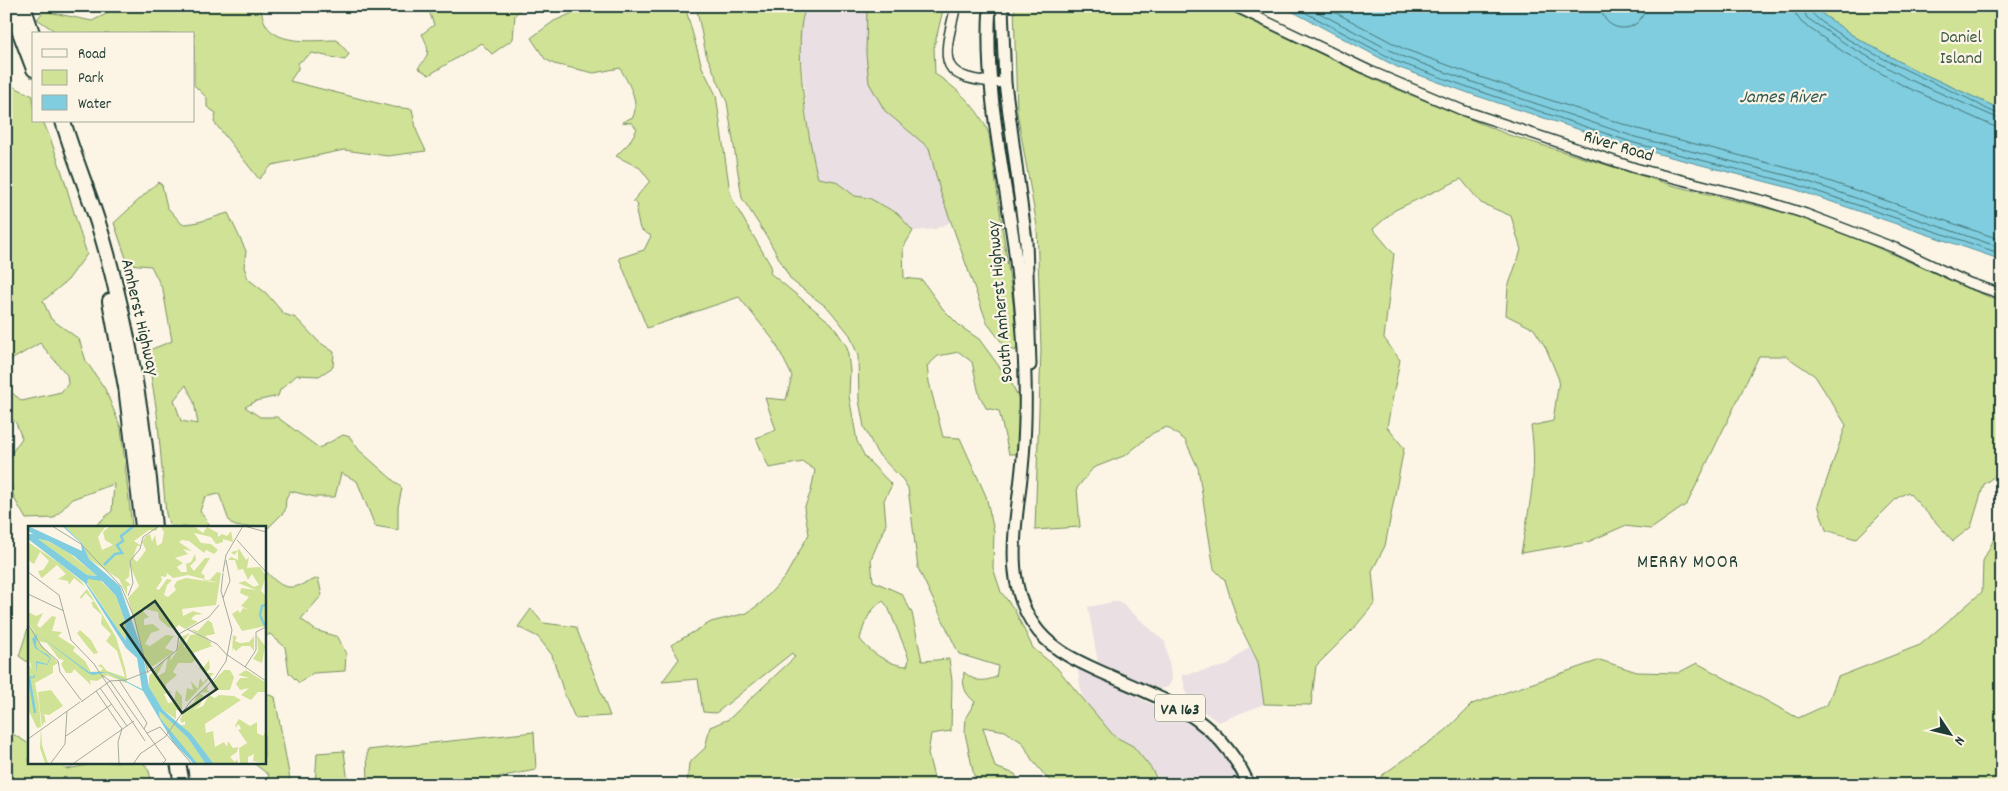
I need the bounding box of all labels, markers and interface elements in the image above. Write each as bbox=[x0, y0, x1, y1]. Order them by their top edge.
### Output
park label: Daniel Island bbox=[1940, 26, 1982, 72]
legend bbox=[32, 32, 195, 122]
text: Road bbox=[78, 44, 106, 66]
text: Park bbox=[78, 68, 104, 90]
water label: James River bbox=[1739, 85, 1827, 112]
text: Water bbox=[78, 94, 112, 116]
street label: River Road bbox=[1580, 125, 1656, 170]
street label: South Amherst Highway bbox=[982, 219, 1021, 384]
street label: Amherst Highway bbox=[113, 257, 164, 379]
inset map bbox=[28, 526, 265, 764]
district label: MERRY MOOR bbox=[1637, 550, 1739, 577]
road number: VA 163 bbox=[1155, 694, 1205, 721]
north arrow bbox=[1926, 708, 1976, 758]
text: N bbox=[1949, 732, 1969, 749]

